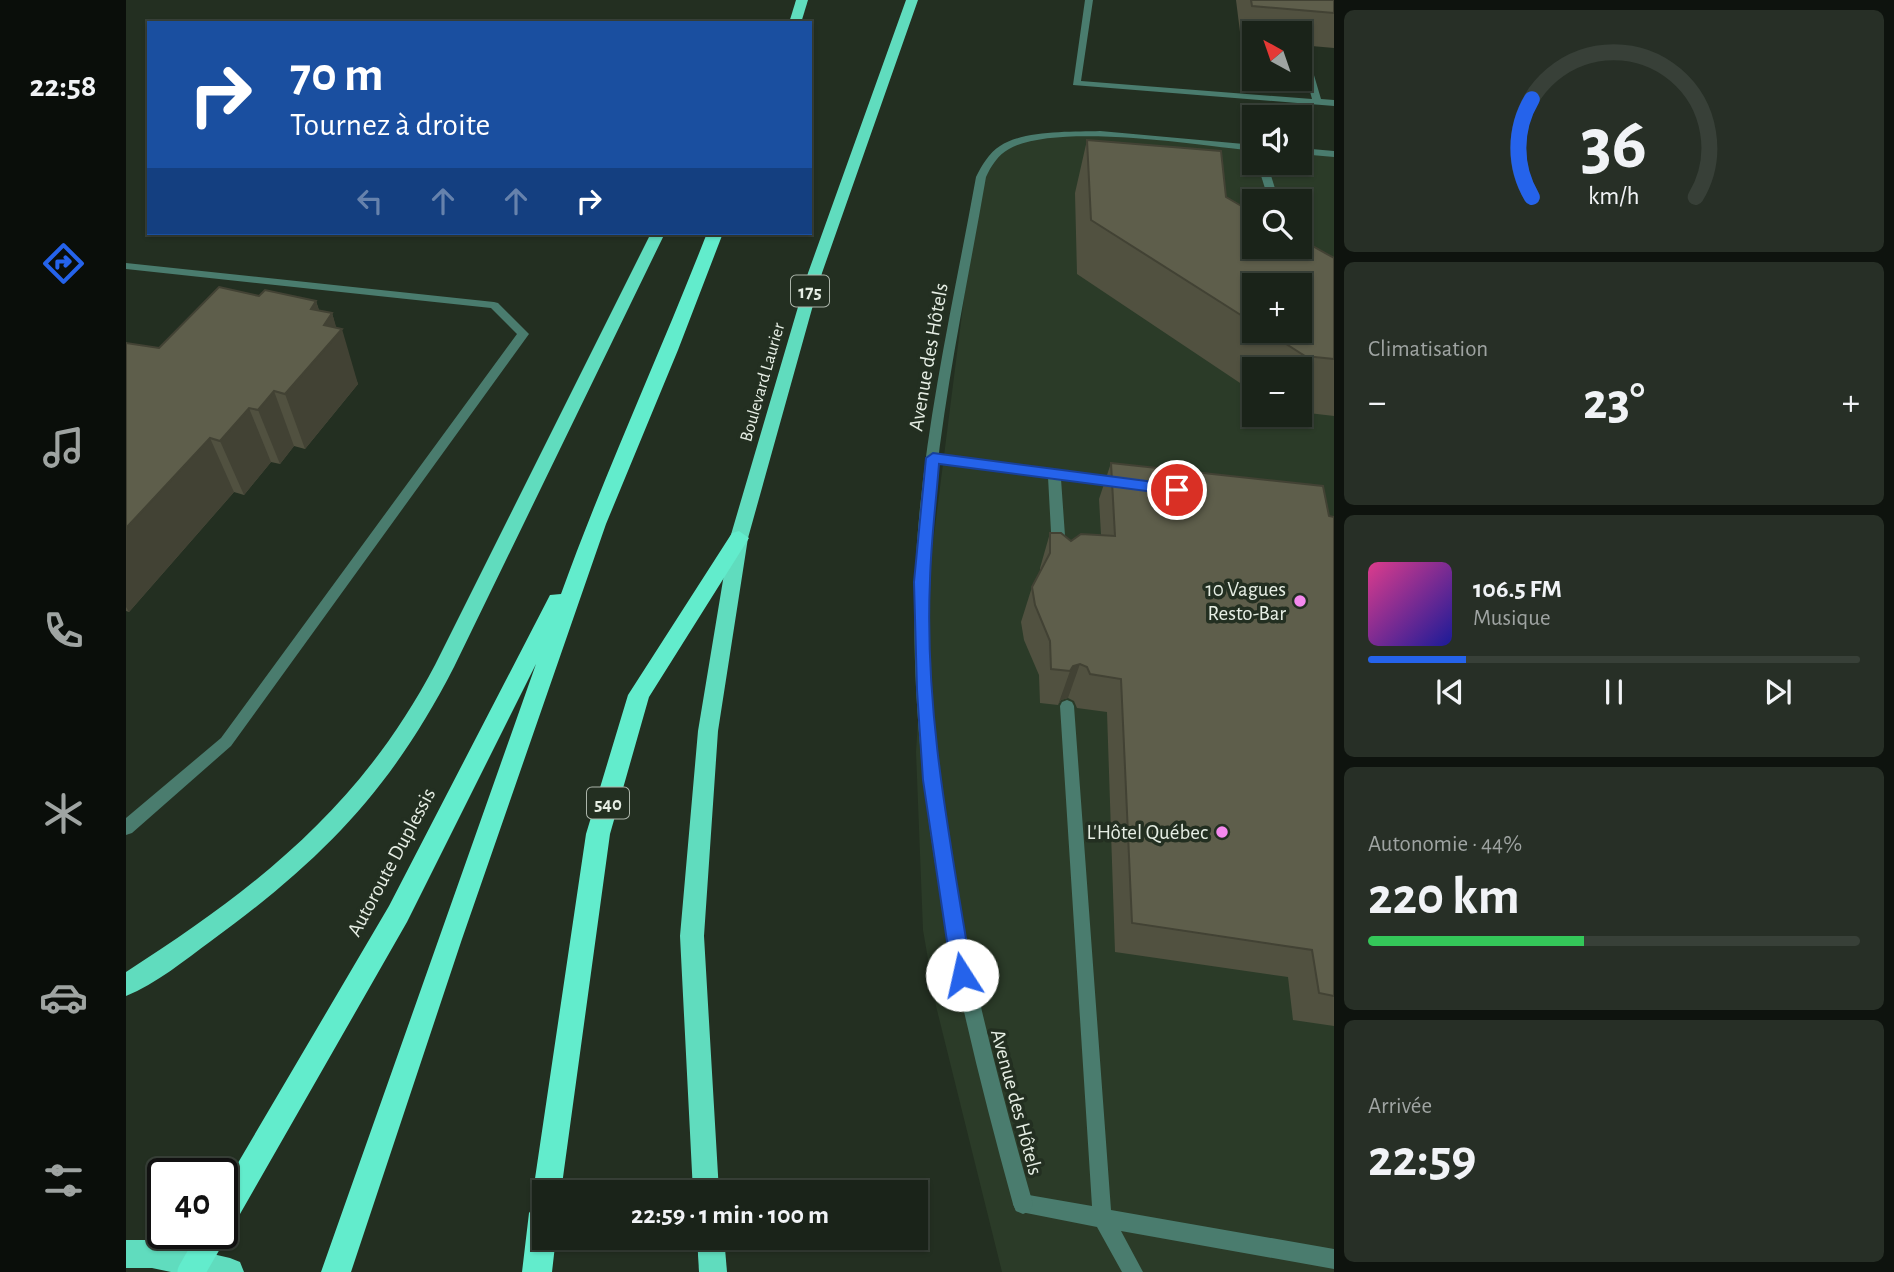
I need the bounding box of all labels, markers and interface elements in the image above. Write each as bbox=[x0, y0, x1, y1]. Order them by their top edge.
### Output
north arrow bbox=[1242, 21, 1312, 91]
map controls bbox=[1242, 21, 1312, 427]
icon: right bbox=[175, 49, 266, 140]
text: 70 m bbox=[290, 51, 384, 100]
text: 22:58 bbox=[29, 70, 97, 102]
button: sound bbox=[1242, 105, 1312, 175]
text: Tournez à droite bbox=[290, 109, 490, 141]
text: 36 bbox=[1581, 110, 1647, 183]
icon: left bbox=[351, 182, 389, 220]
icon: ahead bbox=[424, 182, 462, 220]
icon: ahead bbox=[497, 182, 535, 220]
icon: right bbox=[570, 182, 608, 220]
text: km/h bbox=[1588, 184, 1640, 209]
button: search bbox=[1242, 189, 1312, 259]
icon: directions bbox=[39, 239, 88, 288]
button: + bbox=[1242, 273, 1312, 343]
road number: 175 bbox=[791, 276, 829, 306]
street label: Avenue des Hôtels bbox=[905, 282, 952, 433]
street label: Boulevard Laurier bbox=[737, 321, 789, 444]
text: Climatisation bbox=[1368, 338, 1488, 361]
button: − bbox=[1242, 357, 1312, 427]
text: 23° bbox=[1583, 376, 1645, 428]
text: − bbox=[1368, 384, 1386, 422]
text: + bbox=[1842, 384, 1860, 422]
icon: music bbox=[39, 423, 88, 472]
pin bbox=[1147, 460, 1207, 520]
icon: arrive bbox=[1158, 471, 1196, 509]
text: 106.5 FM bbox=[1473, 576, 1562, 602]
place label: 10 Vagues Resto-Bar bbox=[1205, 579, 1286, 624]
marker: 10 Vagues Resto-Bar bbox=[1292, 593, 1308, 609]
icon: phone bbox=[39, 606, 88, 655]
text: Musique bbox=[1473, 607, 1551, 630]
icon: previous bbox=[1431, 673, 1469, 711]
icon: pause bbox=[1595, 673, 1633, 711]
icon: next bbox=[1759, 673, 1797, 711]
street label: Autoroute Duplessis bbox=[344, 785, 439, 940]
road number: 540 bbox=[587, 788, 629, 818]
icon: climate bbox=[39, 789, 88, 838]
place label: L'Hôtel Québec bbox=[1086, 822, 1208, 843]
marker: L'Hôtel Québec bbox=[1214, 824, 1230, 840]
text: Autonomie · 44% bbox=[1368, 833, 1522, 856]
text: 220 km bbox=[1368, 871, 1520, 923]
position arrow bbox=[925, 938, 999, 1012]
icon: car bbox=[39, 973, 88, 1022]
street label: Avenue des Hôtels bbox=[987, 1027, 1046, 1177]
text: Arrivée bbox=[1368, 1095, 1432, 1118]
text: 22:59 bbox=[1368, 1133, 1476, 1185]
icon: filters bbox=[39, 1156, 88, 1205]
speed limit sign: 40 bbox=[147, 1158, 238, 1249]
text: 22:59 · 1 min · 100 m bbox=[631, 1202, 829, 1228]

